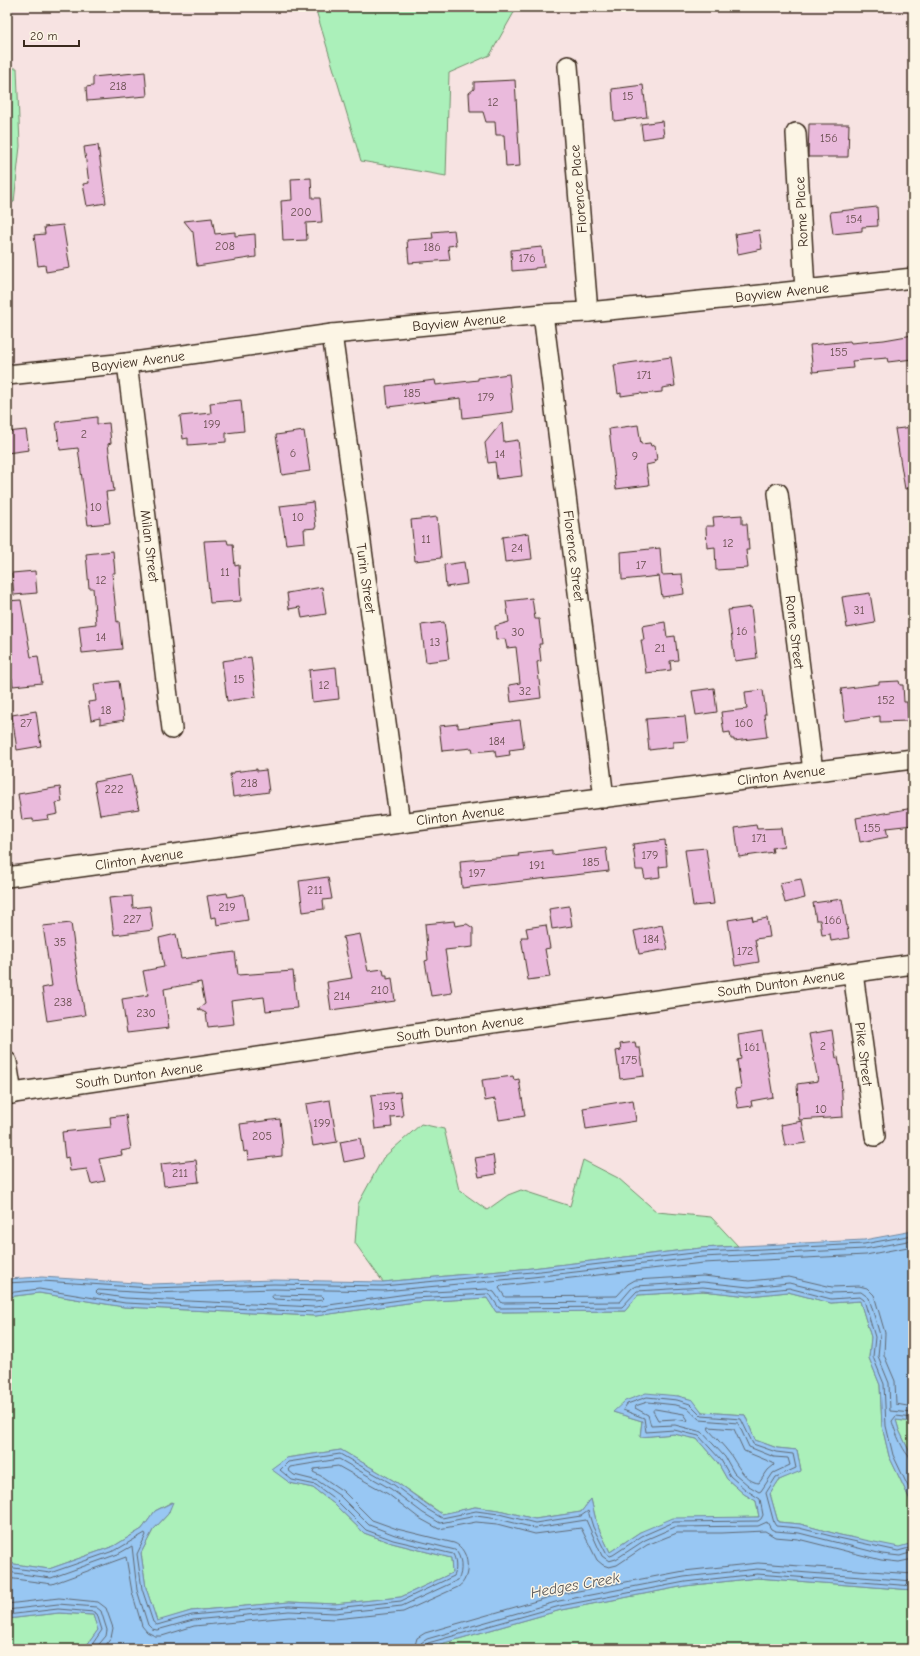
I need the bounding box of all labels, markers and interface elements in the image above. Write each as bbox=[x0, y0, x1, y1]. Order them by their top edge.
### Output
scale bar bbox=[24, 22, 79, 48]
text: 20 m bbox=[30, 29, 58, 43]
house number: 218 bbox=[109, 79, 127, 93]
house number: 15 bbox=[622, 89, 634, 103]
house number: 12 bbox=[487, 95, 499, 109]
house number: 156 bbox=[820, 131, 838, 145]
street label: Florence Place bbox=[566, 144, 591, 234]
street label: Rome Place bbox=[791, 176, 812, 248]
house number: 200 bbox=[291, 205, 311, 219]
house number: 154 bbox=[845, 212, 863, 226]
house number: 208 bbox=[215, 239, 235, 253]
house number: 186 bbox=[423, 240, 441, 254]
house number: 176 bbox=[519, 251, 535, 265]
street label: Bayview Avenue bbox=[734, 279, 830, 306]
street label: Bayview Avenue bbox=[412, 310, 507, 335]
house number: 155 bbox=[830, 345, 848, 359]
street label: Bayview Avenue bbox=[90, 347, 186, 376]
house number: 171 bbox=[636, 368, 652, 382]
house number: 185 bbox=[403, 386, 421, 400]
house number: 179 bbox=[478, 390, 494, 404]
house number: 199 bbox=[203, 417, 221, 431]
house number: 2 bbox=[81, 427, 87, 441]
house number: 6 bbox=[290, 446, 296, 460]
house number: 14 bbox=[495, 447, 505, 461]
house number: 9 bbox=[632, 449, 638, 463]
house number: 10 bbox=[90, 500, 102, 514]
street label: Milan Street bbox=[137, 509, 162, 584]
street label: Florence Street bbox=[559, 509, 588, 604]
house number: 10 bbox=[292, 510, 304, 524]
house number: 11 bbox=[421, 532, 431, 546]
house number: 12 bbox=[722, 536, 734, 550]
house number: 24 bbox=[511, 541, 523, 555]
street label: Turin Street bbox=[352, 542, 379, 615]
house number: 17 bbox=[636, 558, 647, 572]
house number: 11 bbox=[220, 565, 230, 579]
house number: 12 bbox=[95, 573, 107, 587]
street label: Rome Street bbox=[782, 594, 808, 671]
house number: 31 bbox=[854, 603, 865, 617]
house number: 16 bbox=[736, 624, 748, 638]
house number: 30 bbox=[511, 625, 525, 639]
house number: 14 bbox=[96, 630, 106, 644]
house number: 13 bbox=[430, 635, 440, 649]
house number: 21 bbox=[654, 641, 666, 655]
house number: 15 bbox=[233, 672, 245, 686]
house number: 12 bbox=[318, 678, 330, 692]
house number: 32 bbox=[519, 684, 531, 698]
house number: 152 bbox=[877, 693, 895, 707]
house number: 18 bbox=[101, 703, 111, 717]
house number: 27 bbox=[20, 716, 32, 730]
house number: 160 bbox=[735, 716, 753, 730]
house number: 184 bbox=[489, 734, 506, 748]
street label: Clinton Avenue bbox=[736, 762, 826, 789]
house number: 218 bbox=[240, 776, 258, 790]
house number: 222 bbox=[105, 782, 123, 796]
street label: Clinton Avenue bbox=[415, 802, 505, 829]
house number: 155 bbox=[863, 821, 881, 835]
house number: 171 bbox=[751, 831, 767, 845]
street label: Clinton Avenue bbox=[94, 845, 184, 874]
house number: 179 bbox=[642, 848, 658, 862]
house number: 185 bbox=[582, 855, 600, 869]
house number: 191 bbox=[529, 858, 545, 872]
house number: 197 bbox=[469, 866, 486, 880]
house number: 211 bbox=[307, 883, 323, 897]
house number: 219 bbox=[218, 900, 236, 914]
house number: 227 bbox=[123, 912, 141, 926]
house number: 166 bbox=[824, 913, 842, 927]
house number: 184 bbox=[643, 932, 660, 946]
house number: 35 bbox=[54, 935, 66, 949]
house number: 172 bbox=[737, 944, 753, 958]
street label: South Dunton Avenue bbox=[716, 966, 846, 1001]
house number: 210 bbox=[371, 983, 389, 997]
house number: 214 bbox=[334, 989, 351, 1003]
house number: 238 bbox=[54, 995, 72, 1009]
house number: 230 bbox=[136, 1006, 156, 1020]
street label: South Dunton Avenue bbox=[395, 1011, 525, 1046]
street label: Pike Street bbox=[851, 1021, 876, 1088]
house number: 2 bbox=[820, 1039, 826, 1053]
house number: 161 bbox=[744, 1040, 760, 1054]
house number: 175 bbox=[621, 1053, 637, 1067]
street label: South Dunton Avenue bbox=[74, 1058, 204, 1093]
house number: 193 bbox=[378, 1099, 396, 1113]
house number: 10 bbox=[815, 1102, 827, 1116]
house number: 199 bbox=[313, 1116, 331, 1130]
house number: 205 bbox=[252, 1129, 272, 1143]
house number: 211 bbox=[172, 1166, 188, 1180]
water label: Hedges Creek bbox=[529, 1568, 622, 1602]

